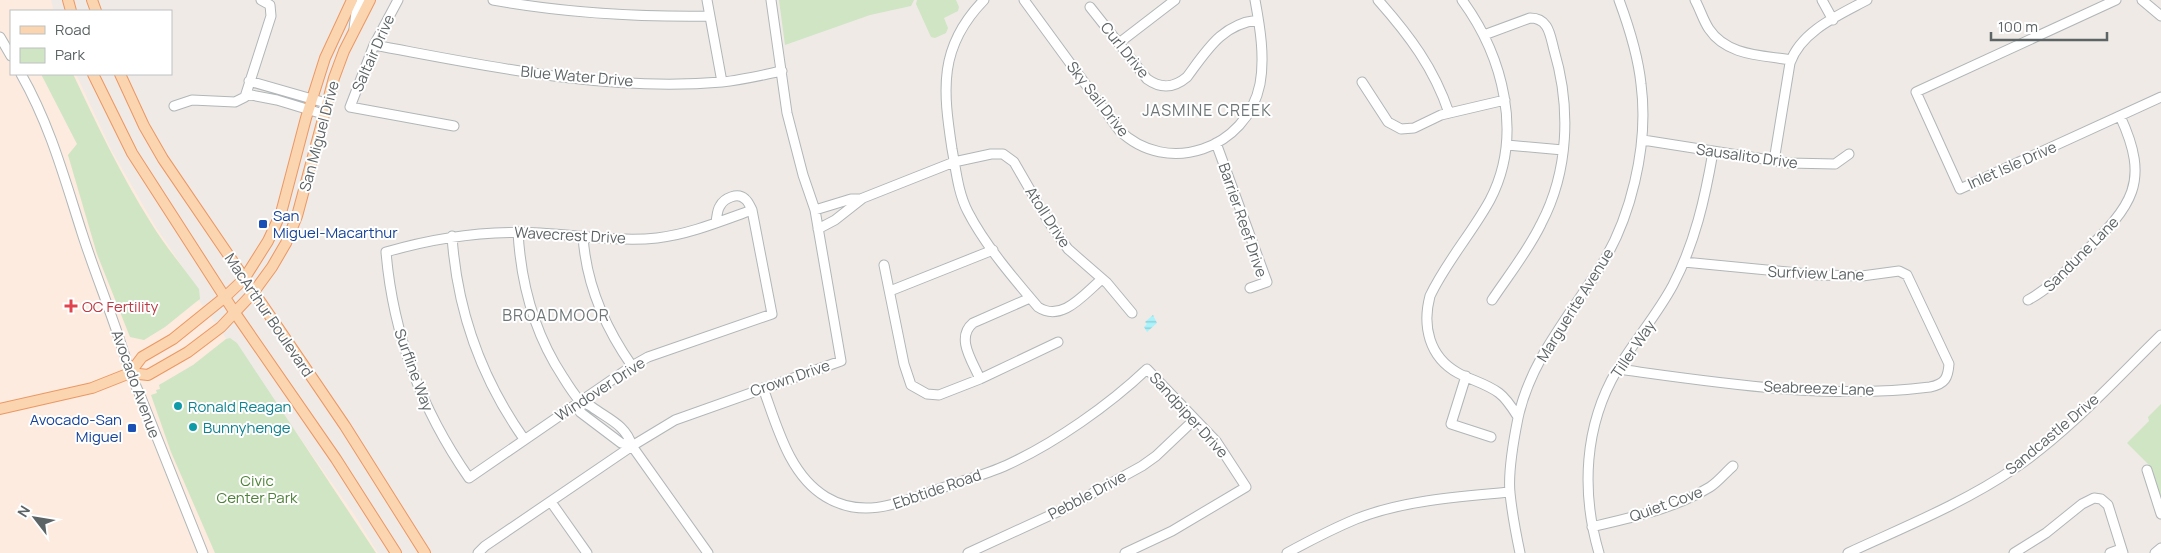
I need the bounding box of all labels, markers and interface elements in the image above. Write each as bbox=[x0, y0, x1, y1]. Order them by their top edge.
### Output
legend bbox=[10, 10, 172, 75]
scale bar bbox=[1991, 10, 2107, 42]
street label: Saltair Drive bbox=[347, 11, 399, 95]
text: 100 m bbox=[1998, 16, 2038, 37]
street label: Curl Drive bbox=[1096, 18, 1154, 83]
text: Road bbox=[55, 19, 91, 40]
text: Park bbox=[55, 44, 85, 65]
street label: Sky Sail Drive bbox=[1062, 57, 1134, 141]
street label: Blue Water Drive bbox=[520, 61, 634, 91]
street label: San Miguel Drive bbox=[294, 78, 344, 194]
district label: JASMINE CREEK bbox=[1142, 99, 1272, 121]
street label: Inlet Isle Drive bbox=[1964, 136, 2060, 194]
street label: Sausalito Drive bbox=[1695, 138, 1799, 174]
street label: Barrier Reef Drive bbox=[1214, 160, 1272, 280]
street label: Atoll Drive bbox=[1020, 182, 1076, 252]
place label: San Miguel-Macarthur bbox=[273, 205, 398, 243]
street label: Sandune Lane bbox=[2039, 212, 2123, 296]
marker: San Miguel-Macarthur bbox=[257, 218, 269, 230]
street label: Wavecrest Drive bbox=[514, 222, 627, 248]
street label: Marguerite Avenue bbox=[1532, 244, 1619, 366]
street label: MacArthur Boulevard bbox=[220, 249, 318, 381]
street label: Surfview Lane bbox=[1767, 261, 1865, 285]
place label: OC Fertility bbox=[82, 296, 158, 317]
marker: OC Fertility bbox=[64, 299, 78, 313]
district label: BROADMOOR bbox=[502, 304, 610, 326]
street label: Tiller Way bbox=[1606, 316, 1660, 382]
street label: Surfline Way bbox=[389, 326, 439, 414]
street label: Avocado Avenue bbox=[107, 327, 165, 441]
street label: Windover Drive bbox=[551, 352, 649, 426]
street label: Crown Drive bbox=[747, 354, 833, 401]
street label: Sandpiper Drive bbox=[1145, 368, 1233, 463]
street label: Seabreeze Lane bbox=[1763, 376, 1875, 400]
street label: Sandcastle Drive bbox=[2001, 388, 2103, 479]
place label: Ronald Reagan bbox=[188, 396, 292, 417]
marker: Ronald Reagan bbox=[172, 400, 184, 412]
place label: Avocado-San Miguel bbox=[30, 409, 122, 447]
place label: Bunnyhenge bbox=[203, 417, 291, 438]
marker: Bunnyhenge bbox=[187, 421, 199, 433]
marker: Avocado-San Miguel bbox=[126, 422, 138, 434]
street label: Ebbtide Road bbox=[890, 464, 984, 514]
street label: Pebble Drive bbox=[1044, 465, 1130, 524]
park label: Civic Center Park bbox=[217, 470, 298, 508]
street label: Quiet Cove bbox=[1626, 481, 1706, 527]
north arrow bbox=[10, 493, 60, 543]
text: N bbox=[13, 502, 34, 520]

